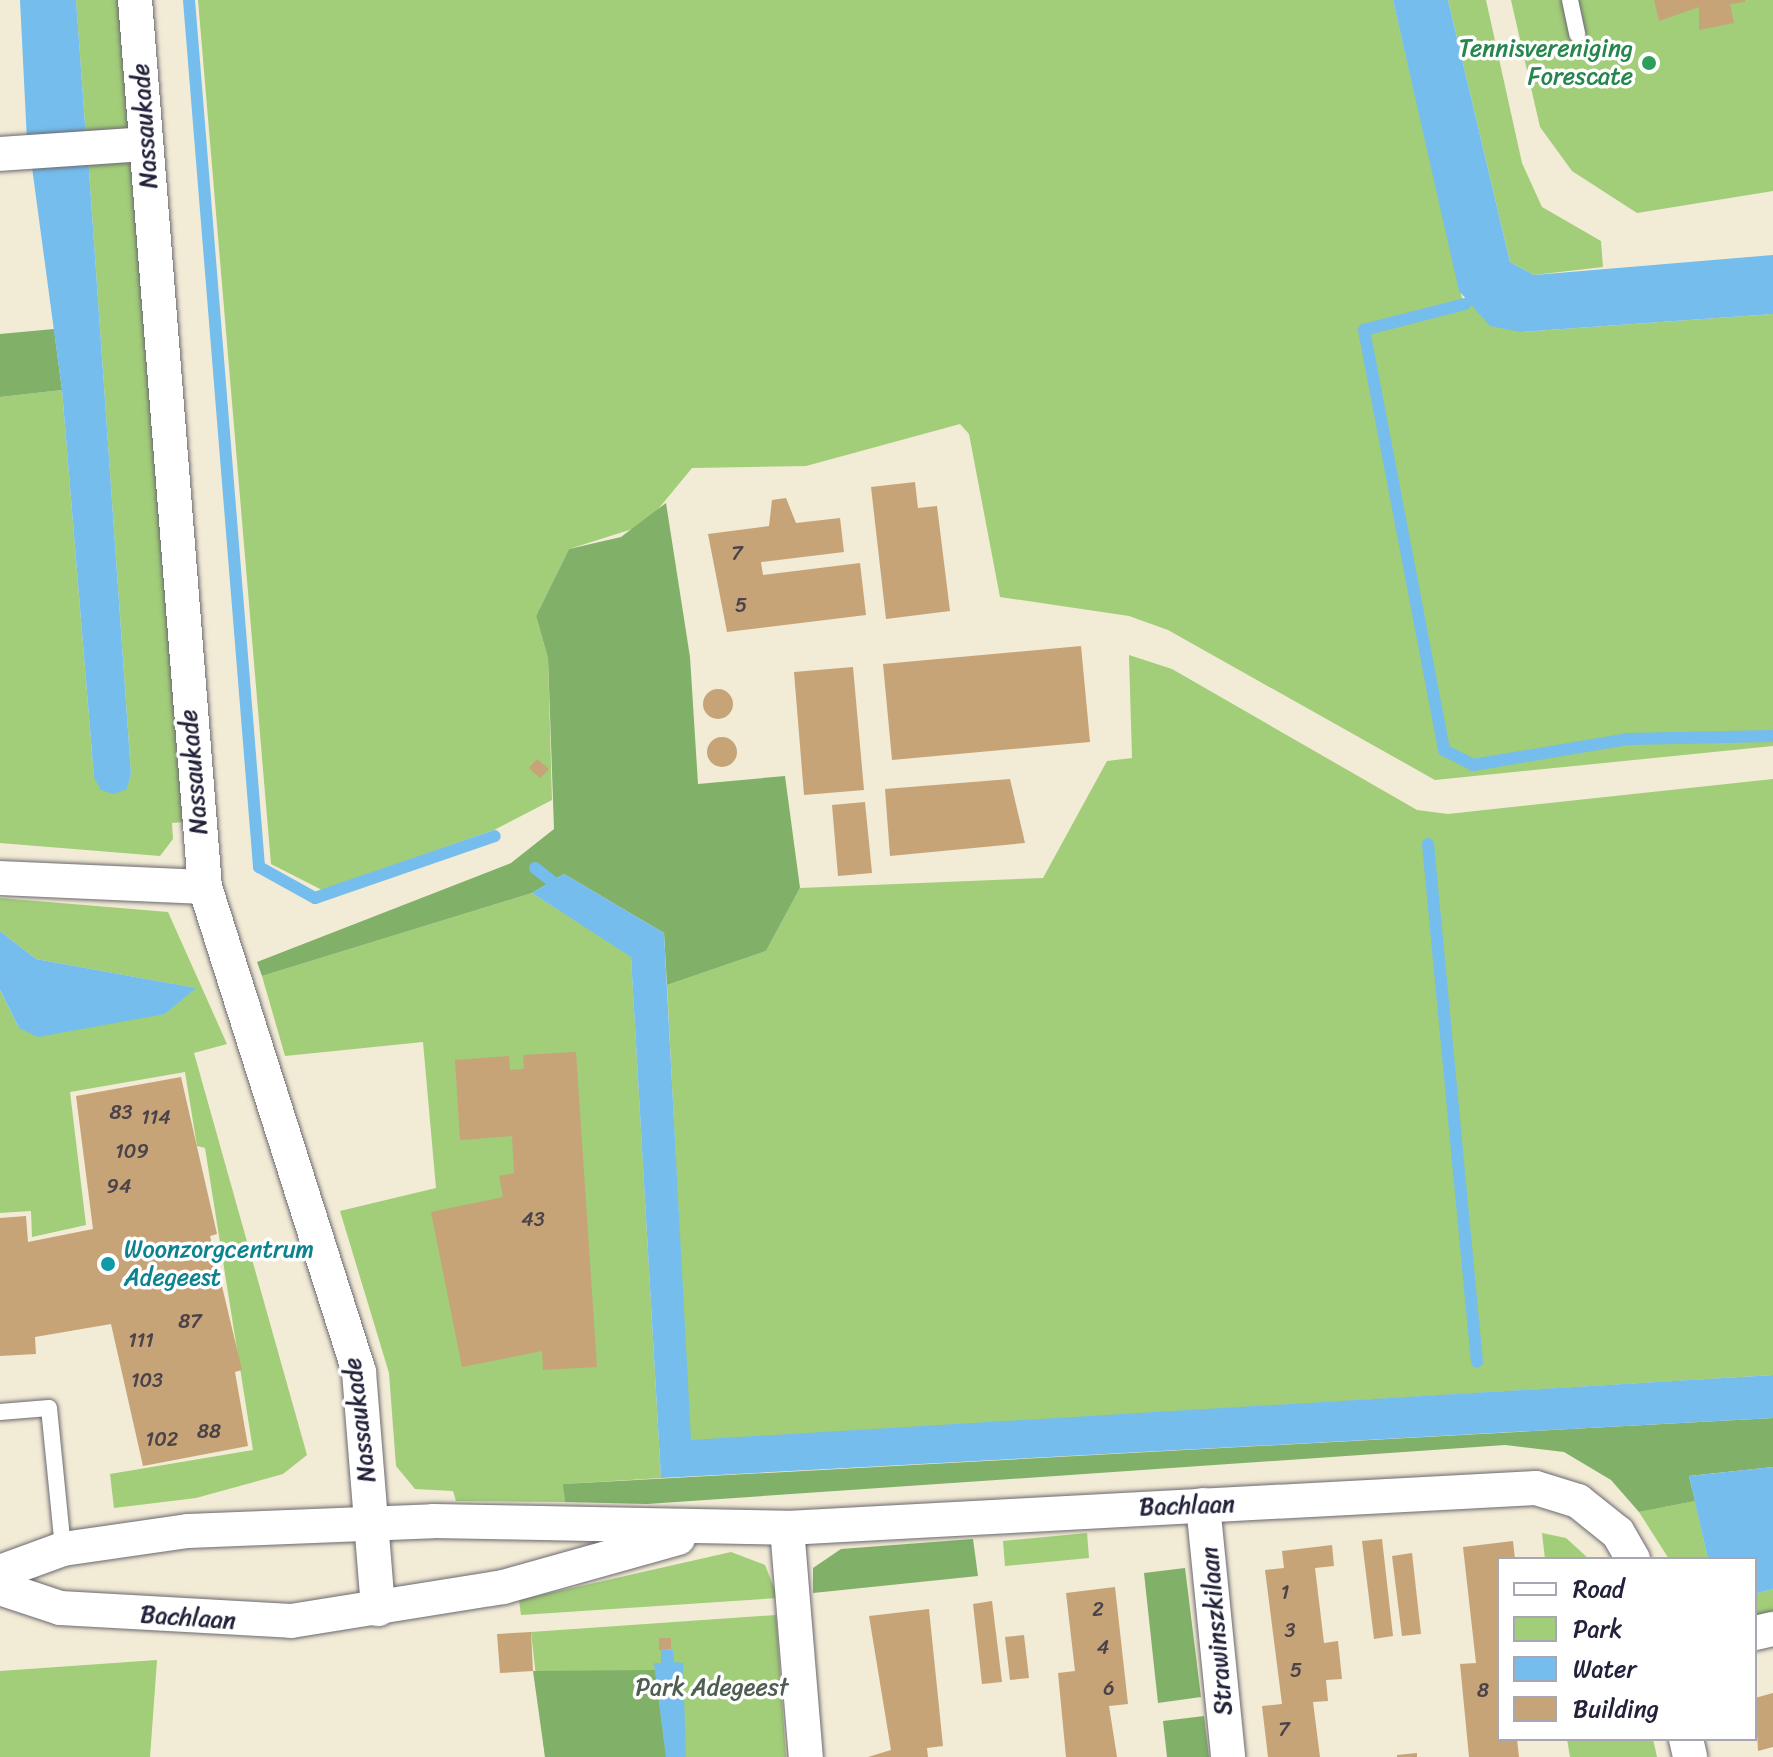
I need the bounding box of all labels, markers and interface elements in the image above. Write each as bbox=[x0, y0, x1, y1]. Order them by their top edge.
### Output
place label: Tennisvereniging Forescate bbox=[1459, 35, 1633, 91]
marker: Tennisvereniging Forescate bbox=[1640, 54, 1658, 72]
street label: Nassaukade bbox=[126, 62, 164, 190]
house number: 7 bbox=[731, 541, 743, 565]
house number: 5 bbox=[735, 593, 747, 617]
street label: Nassaukade bbox=[174, 708, 214, 836]
house number: 83 bbox=[109, 1100, 133, 1124]
house number: 114 bbox=[141, 1105, 171, 1129]
house number: 109 bbox=[115, 1139, 149, 1163]
house number: 94 bbox=[107, 1174, 131, 1198]
house number: 43 bbox=[521, 1207, 545, 1231]
place label: Woonzorgcentrum Adegeest bbox=[124, 1236, 314, 1292]
marker: Woonzorgcentrum Adegeest bbox=[99, 1255, 117, 1273]
house number: 87 bbox=[178, 1309, 202, 1333]
house number: 111 bbox=[128, 1328, 154, 1352]
street label: Nassaukade bbox=[338, 1356, 382, 1484]
house number: 103 bbox=[131, 1368, 163, 1392]
house number: 88 bbox=[197, 1419, 221, 1443]
house number: 102 bbox=[146, 1427, 178, 1451]
street label: Bachlaan bbox=[1139, 1490, 1235, 1522]
street label: Strawinszkilaan bbox=[1195, 1545, 1239, 1717]
legend bbox=[1497, 1557, 1757, 1741]
text: Road bbox=[1573, 1568, 1624, 1610]
house number: 1 bbox=[1281, 1580, 1289, 1604]
house number: 2 bbox=[1092, 1597, 1104, 1621]
street label: Bachlaan bbox=[139, 1600, 237, 1636]
text: Park bbox=[1573, 1608, 1622, 1650]
house number: 3 bbox=[1285, 1618, 1295, 1642]
house number: 4 bbox=[1097, 1635, 1109, 1659]
text: Water bbox=[1573, 1648, 1636, 1690]
house number: 5 bbox=[1290, 1658, 1302, 1682]
park label: Park Adegeest bbox=[636, 1674, 788, 1702]
house number: 6 bbox=[1103, 1676, 1115, 1700]
house number: 8 bbox=[1477, 1678, 1489, 1702]
text: Building bbox=[1573, 1688, 1659, 1730]
house number: 7 bbox=[1278, 1717, 1290, 1741]

